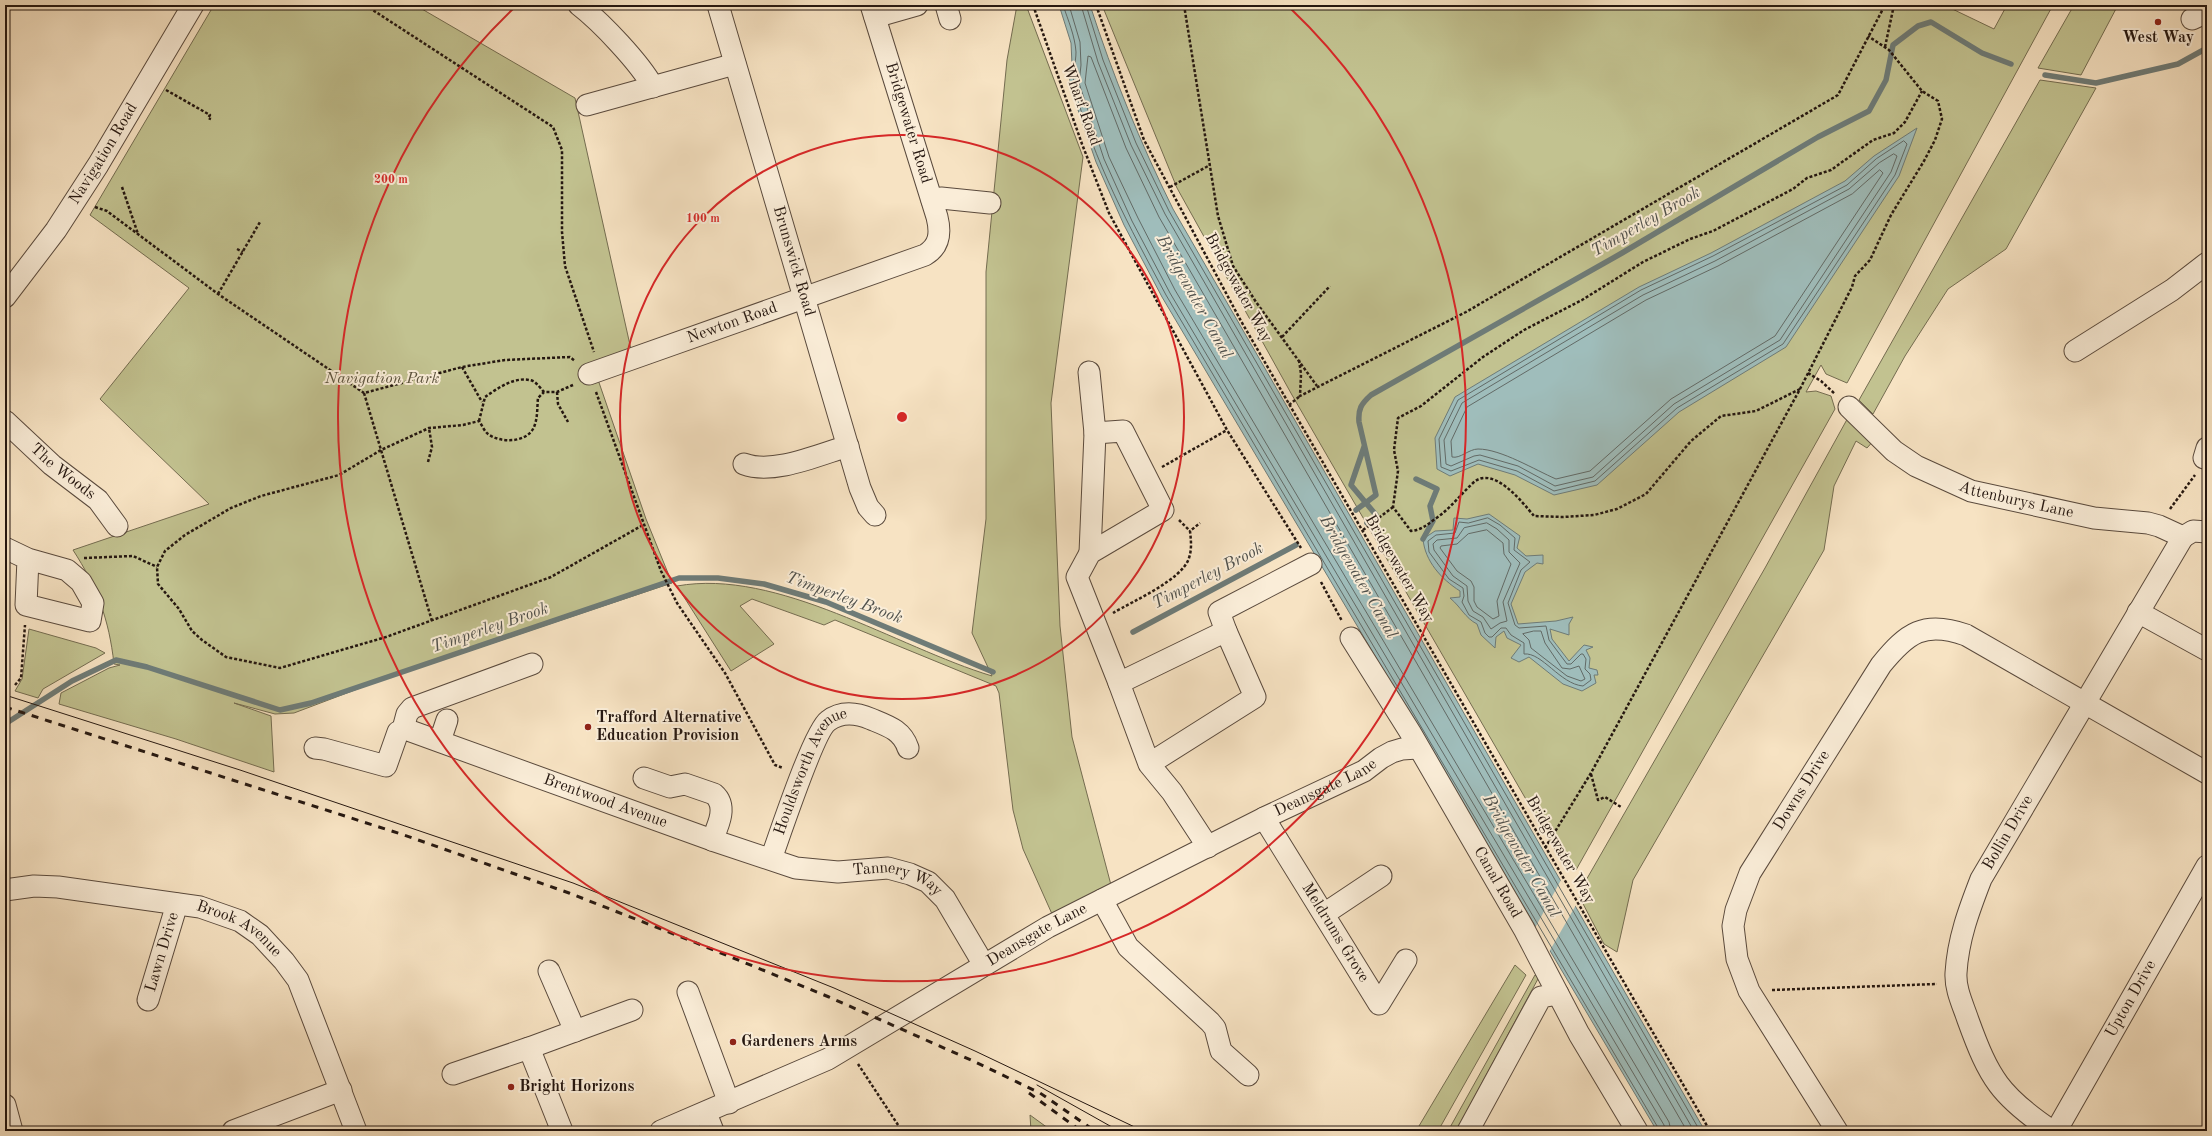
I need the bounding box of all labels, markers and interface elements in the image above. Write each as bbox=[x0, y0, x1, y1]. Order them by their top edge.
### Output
marker: West Way bbox=[2153, 17, 2163, 27]
place label: West Way bbox=[2122, 30, 2194, 46]
street label: Bridgewater Road bbox=[882, 61, 934, 185]
street label: Wharf Road bbox=[1059, 62, 1103, 148]
street label: Navigation Road bbox=[67, 100, 141, 208]
text: 200 m bbox=[374, 174, 408, 186]
water label: Timperley Brook bbox=[1588, 184, 1704, 260]
street label: Brunswick Road bbox=[770, 204, 817, 318]
text: 100 m bbox=[686, 213, 720, 225]
water label: Bridgewater Canal bbox=[1152, 231, 1235, 362]
street label: Bridgewater Way bbox=[1201, 231, 1275, 346]
street label: Newton Road bbox=[685, 300, 779, 347]
park label: Navigation Park bbox=[324, 371, 439, 387]
centre of rings bbox=[895, 410, 909, 424]
street label: The Woods bbox=[27, 441, 98, 503]
street label: Attenburys Lane bbox=[1956, 478, 2075, 521]
water label: Bridgewater Canal bbox=[1315, 512, 1400, 641]
street label: Bridgewater Way bbox=[1362, 512, 1437, 626]
water label: Timperley Brook bbox=[1150, 540, 1266, 612]
water label: Timperley Brook bbox=[783, 569, 905, 627]
water label: Timperley Brook bbox=[429, 600, 551, 656]
street label: Houldsworth Avenue bbox=[772, 706, 848, 837]
place label: Trafford Alternative Education Provision bbox=[596, 710, 742, 744]
marker: Trafford Alternative Education Provision bbox=[583, 722, 593, 732]
street label: Downs Drive bbox=[1771, 748, 1833, 833]
street label: Deansgate Lane bbox=[1272, 756, 1380, 820]
street label: Brentwood Avenue bbox=[541, 772, 669, 831]
water label: Bridgewater Canal bbox=[1478, 791, 1563, 920]
street label: Bridgewater Way bbox=[1523, 793, 1598, 907]
street label: Bollin Drive bbox=[1980, 793, 2036, 873]
street label: Canal Road bbox=[1470, 844, 1524, 921]
street label: Tannery Way bbox=[852, 860, 946, 900]
street label: Meldrums Grove bbox=[1298, 880, 1372, 985]
street label: Brook Avenue bbox=[194, 898, 284, 960]
street label: Deansgate Lane bbox=[984, 901, 1090, 970]
street label: Lawn Drive bbox=[143, 910, 182, 994]
street label: Upton Drive bbox=[2103, 958, 2159, 1040]
place label: Gardeners Arms bbox=[741, 1034, 857, 1050]
marker: Gardeners Arms bbox=[728, 1037, 738, 1047]
place label: Bright Horizons bbox=[519, 1079, 634, 1095]
marker: Bright Horizons bbox=[506, 1082, 516, 1092]

